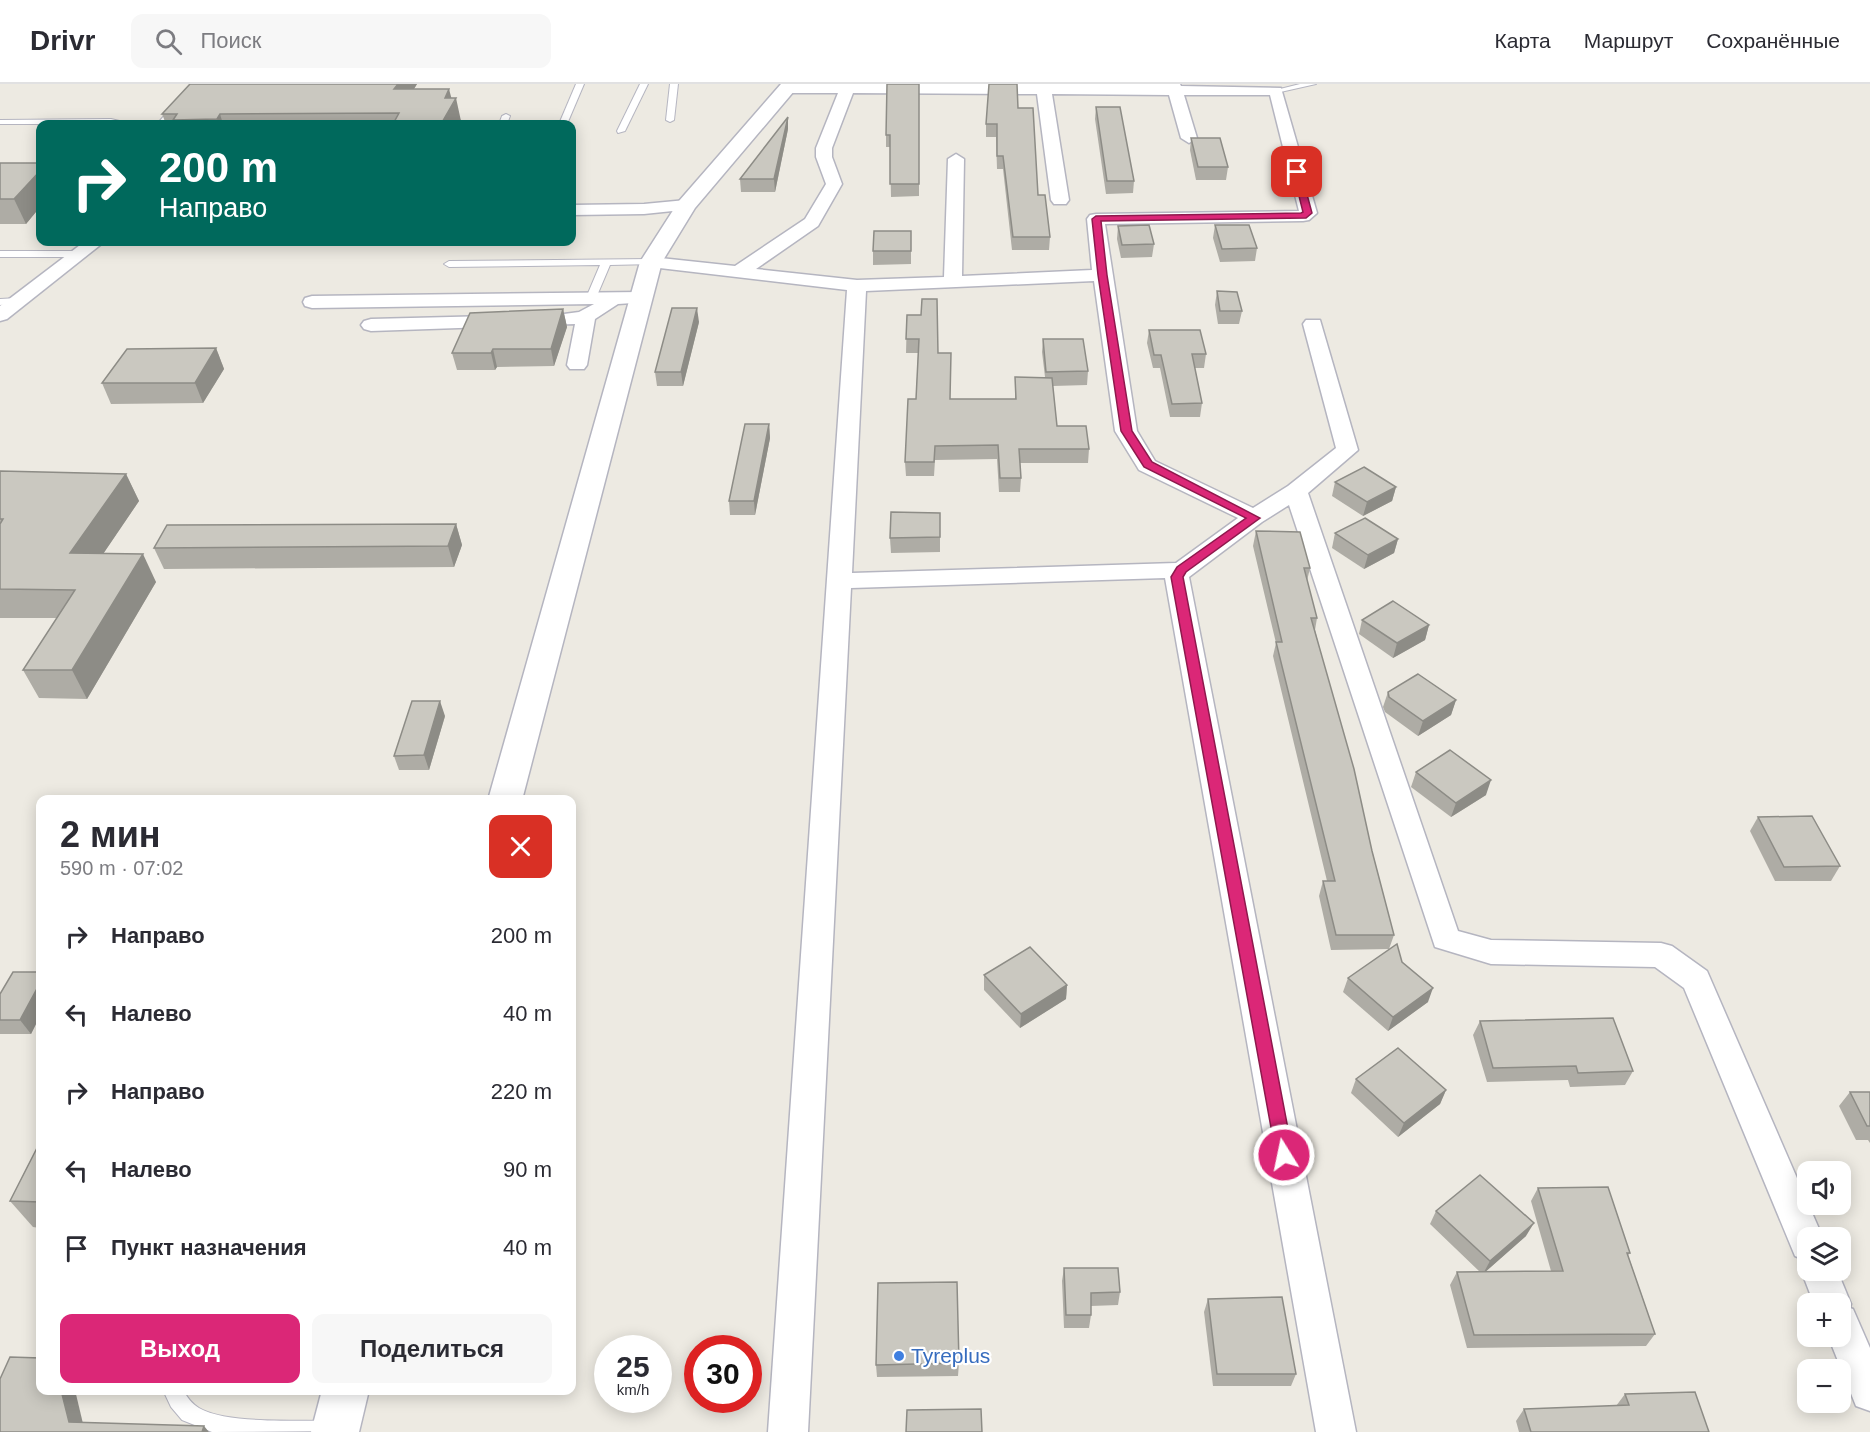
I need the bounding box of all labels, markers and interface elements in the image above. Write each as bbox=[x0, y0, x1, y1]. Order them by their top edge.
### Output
search box bbox=[131, 14, 551, 68]
text: Drivr bbox=[30, 25, 95, 56]
icon: search bbox=[152, 25, 185, 58]
text: Поиск bbox=[200, 28, 261, 53]
text: Карта bbox=[1495, 29, 1551, 52]
text: Маршрут bbox=[1584, 29, 1673, 52]
text: Сохранённые bbox=[1706, 29, 1840, 52]
icon: right bbox=[60, 144, 138, 222]
text: 200 m bbox=[159, 144, 278, 191]
pin bbox=[1271, 146, 1322, 197]
icon: arrive bbox=[1280, 155, 1313, 188]
text: Направо bbox=[159, 193, 267, 223]
text: 2 мин bbox=[60, 814, 161, 855]
button: close bbox=[489, 815, 552, 878]
text: 590 m · 07:02 bbox=[60, 857, 183, 879]
icon: right bbox=[60, 920, 93, 953]
text: Направо bbox=[111, 923, 205, 948]
text: 200 m bbox=[491, 923, 552, 948]
icon: left bbox=[60, 998, 93, 1031]
text: Налево bbox=[111, 1001, 192, 1026]
text: 40 m bbox=[503, 1001, 552, 1026]
icon: right bbox=[60, 1076, 93, 1109]
text: Направо bbox=[111, 1079, 205, 1104]
text: 220 m bbox=[491, 1079, 552, 1104]
position arrow bbox=[1252, 1123, 1316, 1187]
icon: left bbox=[60, 1154, 93, 1187]
text: Налево bbox=[111, 1157, 192, 1182]
text: 90 m bbox=[503, 1157, 552, 1182]
map controls bbox=[1797, 1161, 1851, 1413]
button: sound bbox=[1797, 1161, 1851, 1215]
button: layers bbox=[1797, 1227, 1851, 1281]
icon: arrive bbox=[60, 1232, 93, 1265]
text: Пункт назначения bbox=[111, 1235, 307, 1260]
text: 40 m bbox=[503, 1235, 552, 1260]
button: + bbox=[1797, 1293, 1851, 1347]
button: Выход bbox=[60, 1314, 300, 1383]
button: Поделиться bbox=[312, 1314, 552, 1383]
speed limit sign: 30 bbox=[684, 1335, 762, 1413]
place label: Tyreplus bbox=[911, 1344, 990, 1367]
marker: Tyreplus bbox=[892, 1349, 906, 1363]
text: 25 bbox=[616, 1350, 650, 1383]
button: − bbox=[1797, 1359, 1851, 1413]
text: km/h bbox=[617, 1381, 649, 1398]

